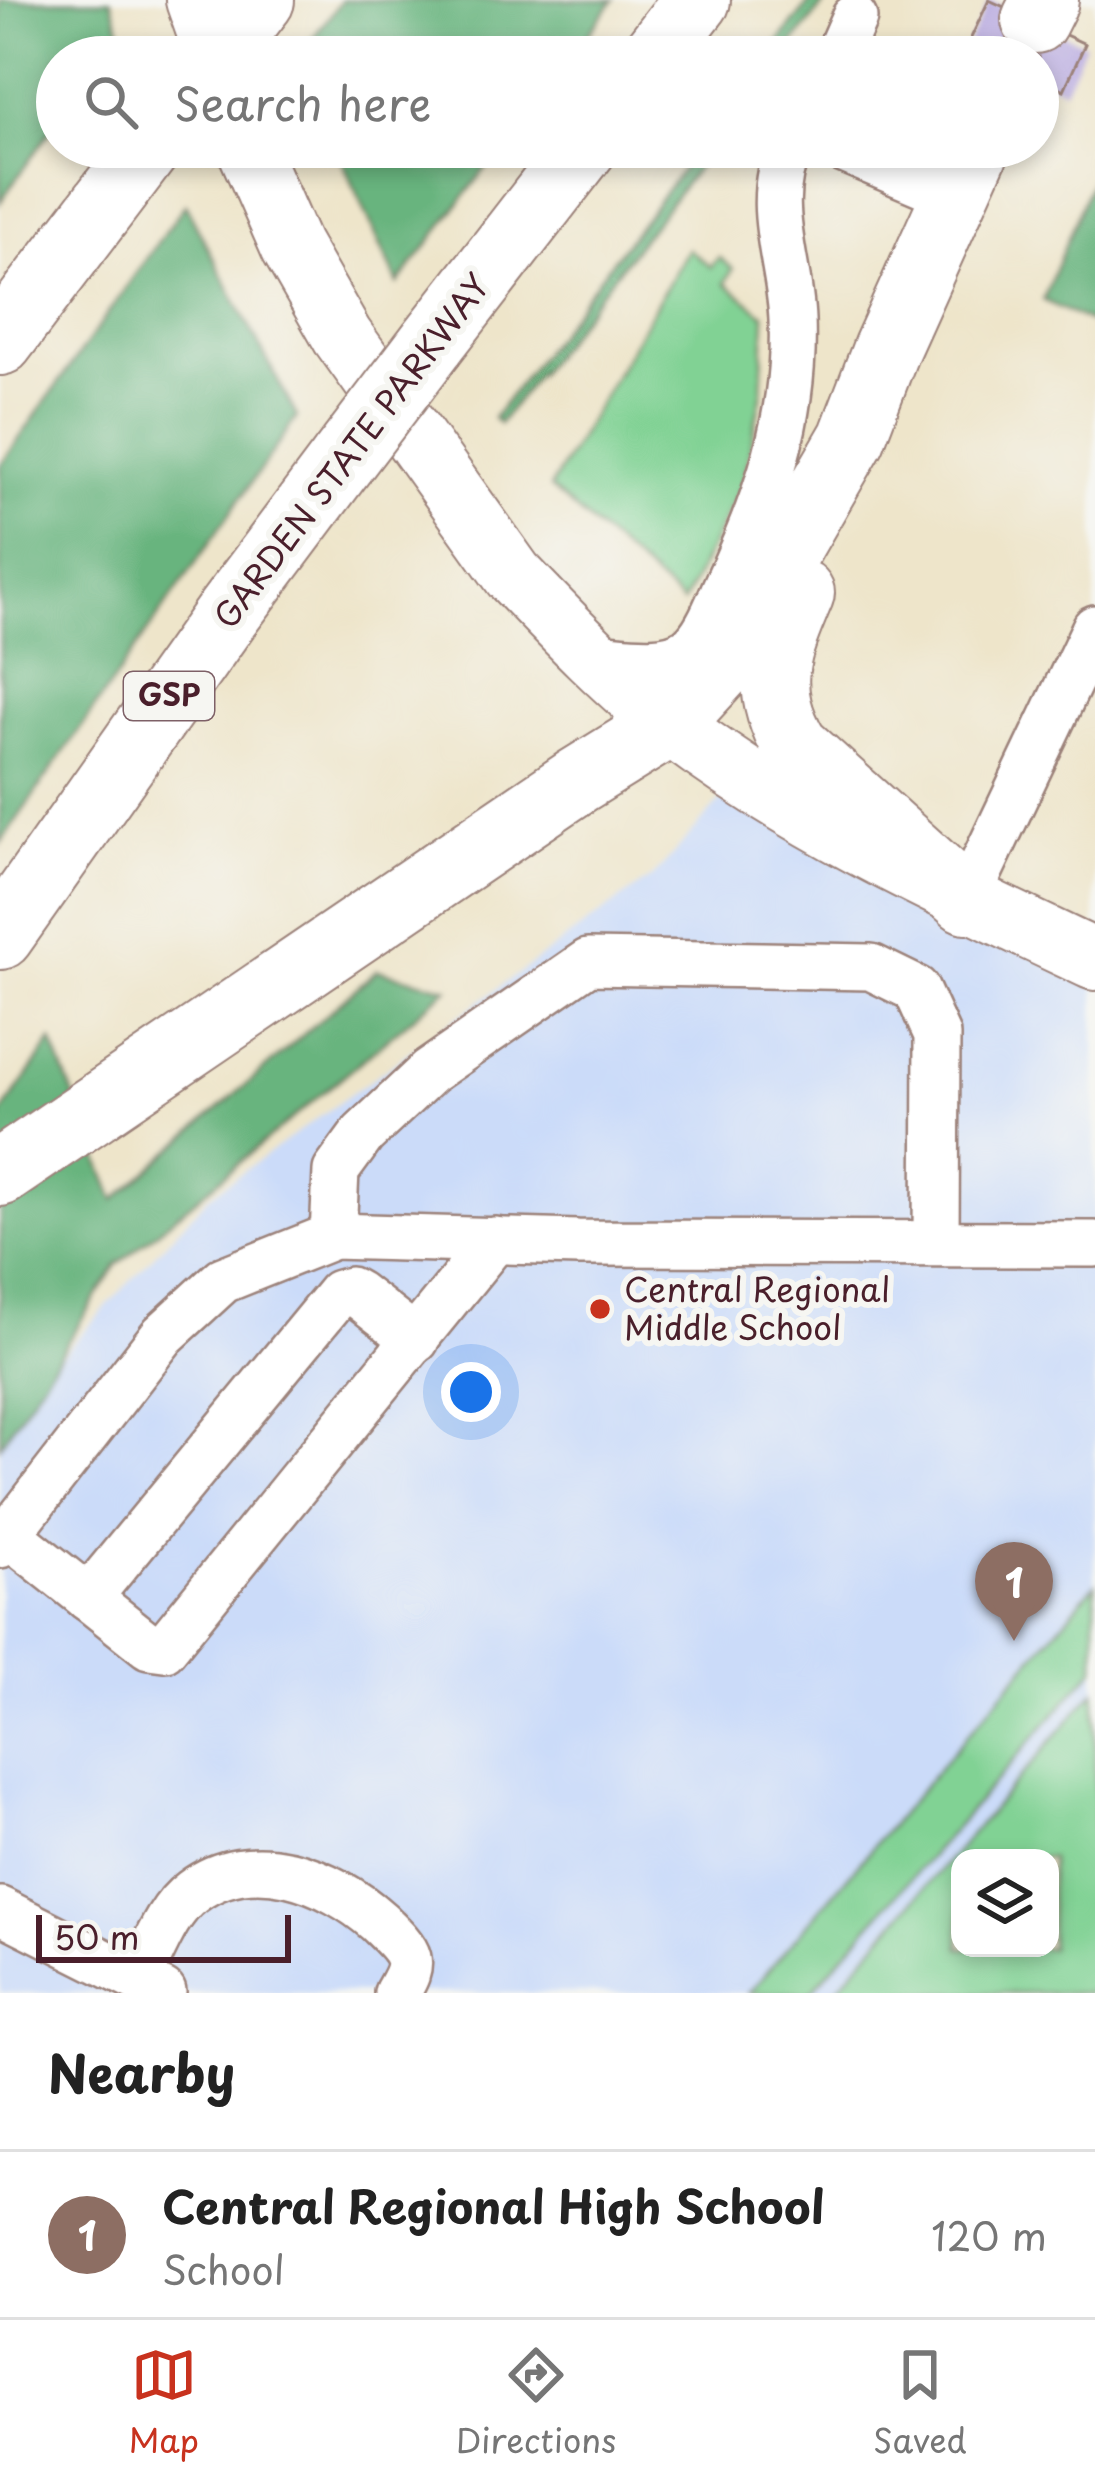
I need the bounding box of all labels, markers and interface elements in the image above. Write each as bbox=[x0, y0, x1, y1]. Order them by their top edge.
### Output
search box bbox=[36, 36, 1059, 168]
text: Search here bbox=[174, 68, 431, 136]
icon: search bbox=[78, 69, 144, 135]
street label: GARDEN STATE PARKWAY bbox=[200, 262, 501, 638]
road number: GSP bbox=[124, 672, 214, 720]
place label: Central Regional Middle School bbox=[624, 1263, 890, 1351]
marker: Central Regional Middle School bbox=[587, 1296, 613, 1322]
your location bbox=[441, 1362, 501, 1422]
pin: 1 bbox=[975, 1542, 1053, 1641]
map controls bbox=[951, 1849, 1059, 1957]
button: layers bbox=[951, 1849, 1059, 1957]
scale bar bbox=[36, 1909, 291, 1962]
text: 50 m bbox=[54, 1911, 140, 1961]
text: Nearby bbox=[48, 2033, 235, 2110]
text: Central Regional High School bbox=[162, 2171, 824, 2239]
text: 1 bbox=[78, 2205, 96, 2264]
text: 120 m bbox=[931, 2205, 1047, 2264]
text: School bbox=[162, 2239, 285, 2298]
tab: Map bbox=[128, 2342, 199, 2464]
tab: Directions bbox=[456, 2342, 616, 2464]
tab: Saved bbox=[873, 2342, 967, 2464]

